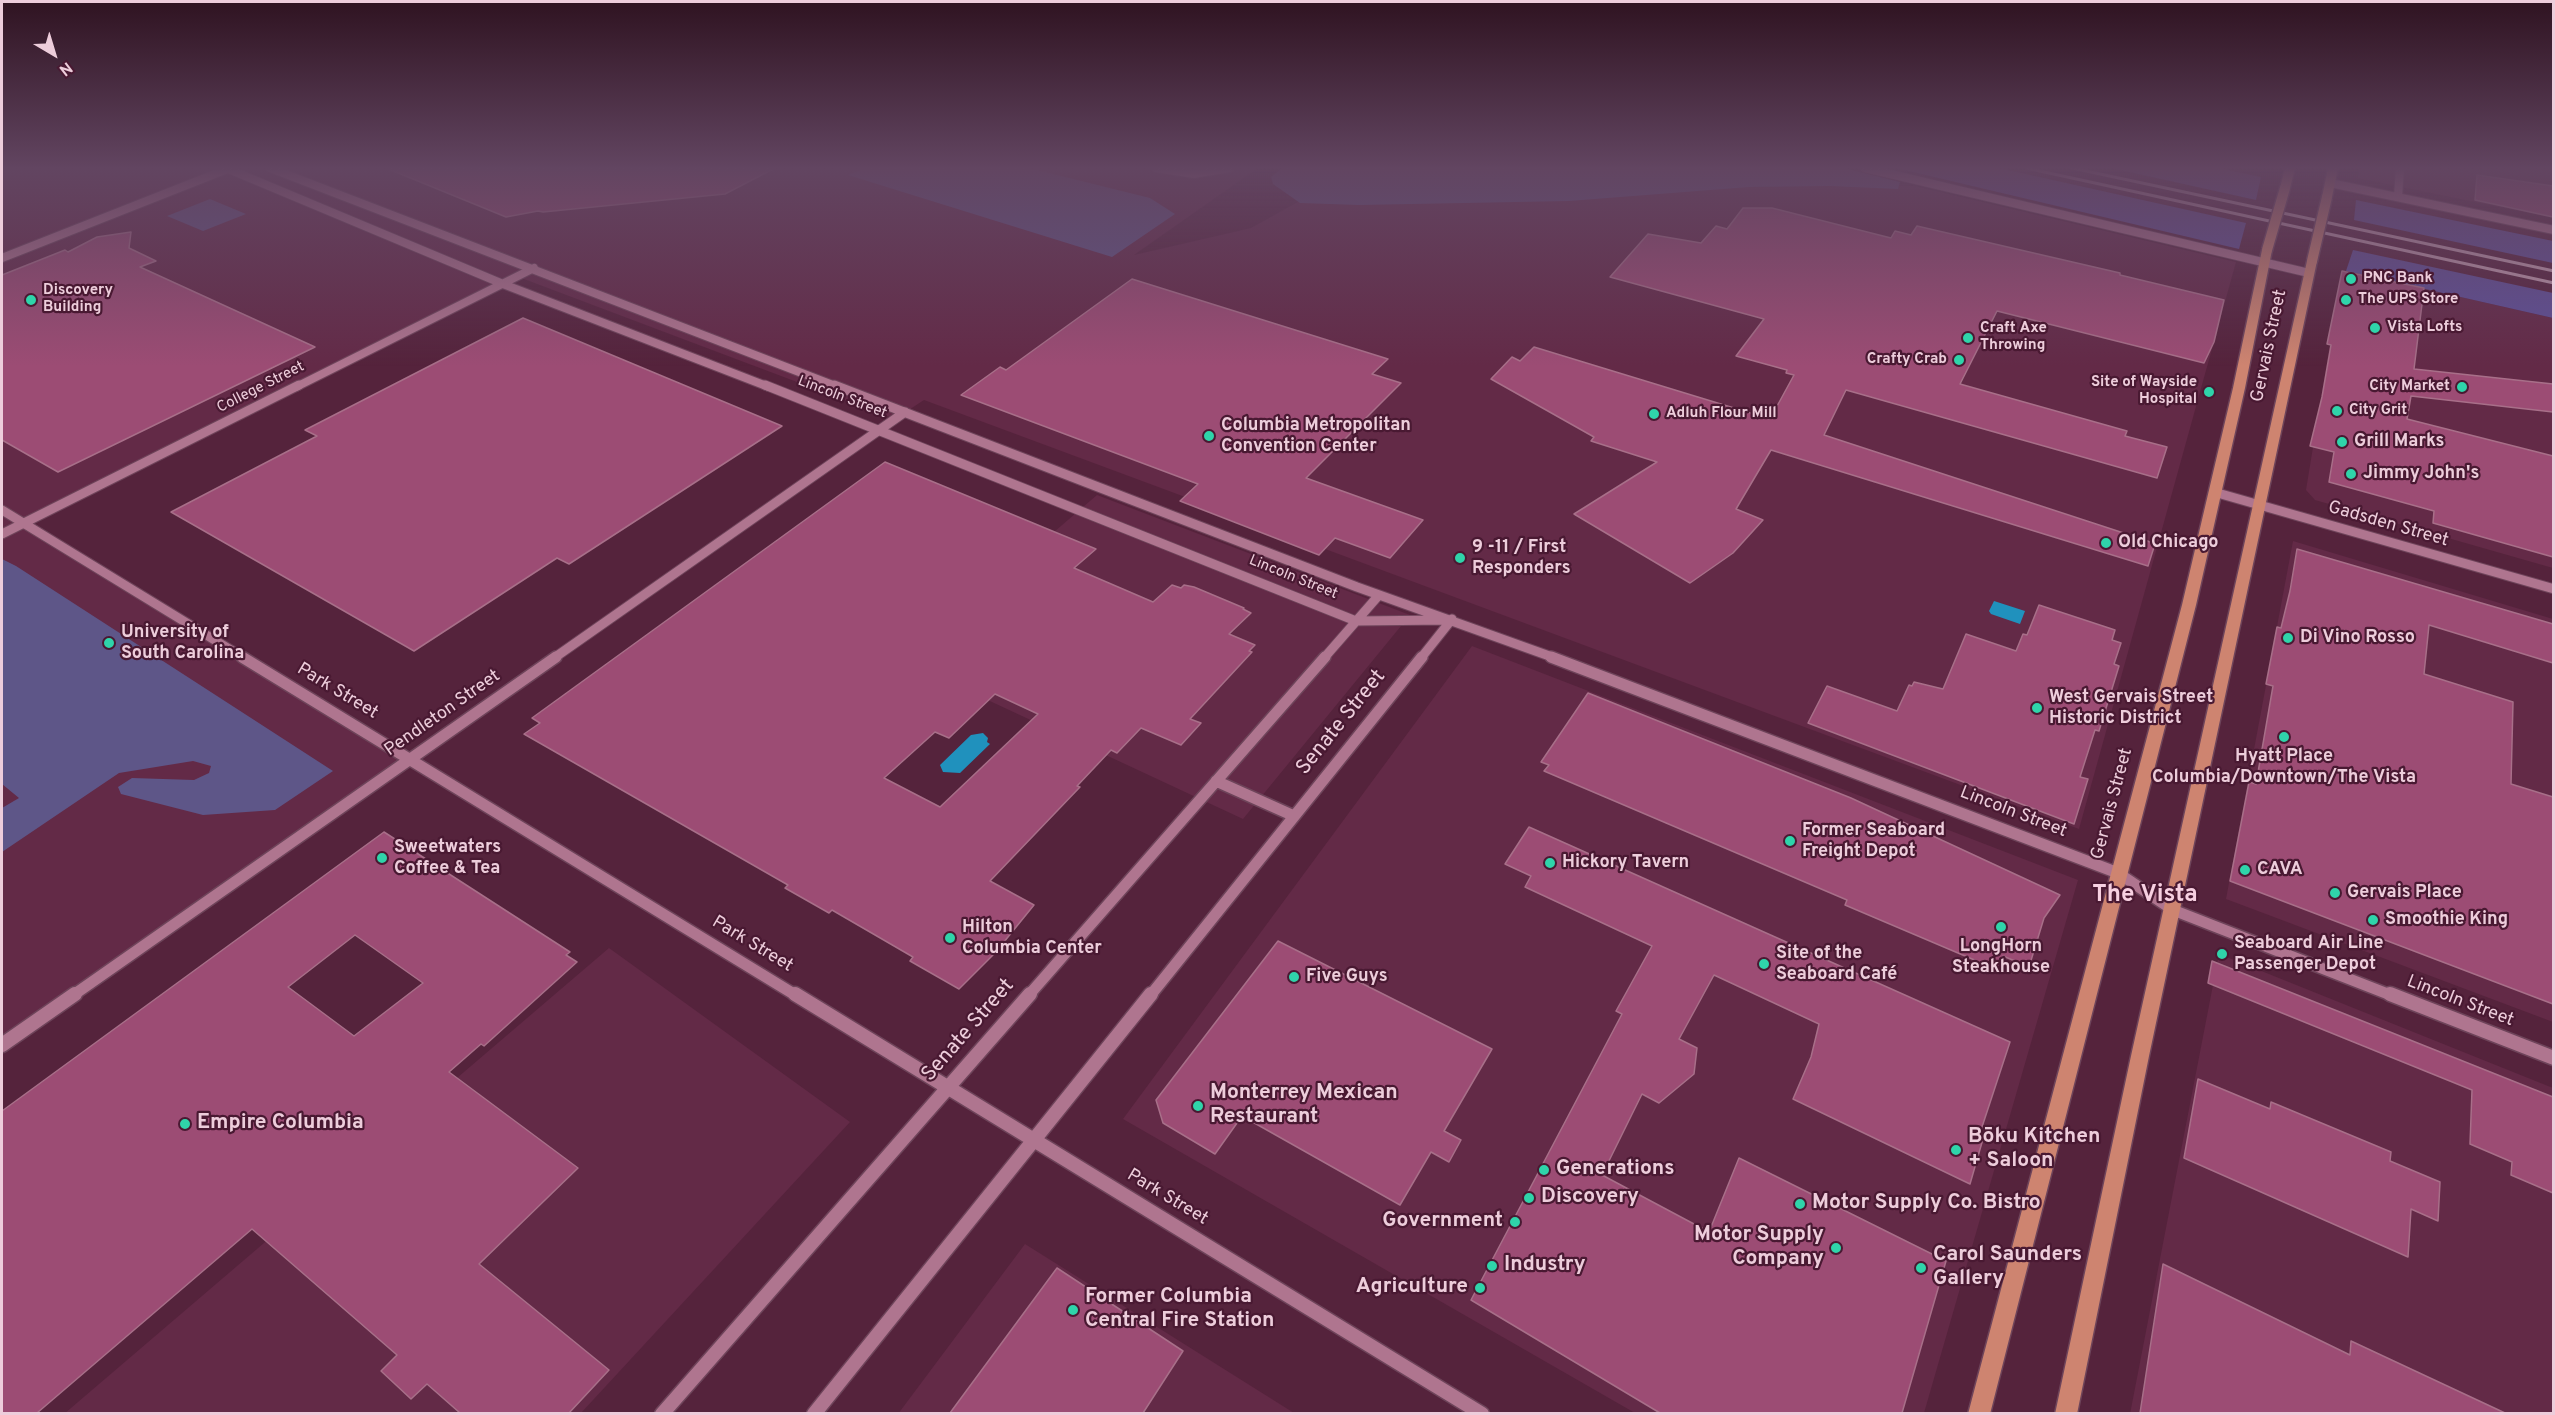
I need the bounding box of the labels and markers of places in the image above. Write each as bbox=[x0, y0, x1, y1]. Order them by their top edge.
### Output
place label: PNC Bank bbox=[2363, 270, 2433, 288]
marker: PNC Bank bbox=[2344, 272, 2358, 286]
place label: Discovery Building bbox=[43, 282, 113, 317]
place label: The UPS Store bbox=[2358, 291, 2458, 309]
marker: Discovery Building bbox=[24, 293, 38, 307]
marker: The UPS Store bbox=[2339, 293, 2353, 307]
place label: Vista Lofts bbox=[2387, 319, 2462, 337]
place label: Craft Axe Throwing bbox=[1980, 320, 2047, 355]
marker: Vista Lofts bbox=[2368, 321, 2382, 335]
marker: Craft Axe Throwing bbox=[1961, 331, 1975, 345]
place label: Crafty Crab bbox=[1867, 351, 1947, 369]
marker: Crafty Crab bbox=[1952, 353, 1966, 367]
place label: Site of Wayside Hospital bbox=[2091, 374, 2197, 409]
place label: City Market bbox=[2369, 378, 2450, 396]
marker: City Market bbox=[2455, 380, 2469, 394]
marker: Site of Wayside Hospital bbox=[2202, 385, 2216, 399]
place label: City Grit bbox=[2349, 402, 2407, 420]
marker: City Grit bbox=[2330, 404, 2344, 418]
place label: Adluh Flour Mill bbox=[1666, 405, 1777, 423]
marker: Adluh Flour Mill bbox=[1647, 407, 1661, 421]
place label: Columbia Metropolitan Convention Center bbox=[1221, 415, 1411, 458]
marker: Columbia Metropolitan Convention Center bbox=[1202, 429, 1216, 443]
place label: Grill Marks bbox=[2354, 431, 2444, 453]
marker: Grill Marks bbox=[2335, 435, 2349, 449]
place label: Jimmy John's bbox=[2363, 463, 2479, 485]
marker: Jimmy John's bbox=[2344, 467, 2358, 481]
place label: Old Chicago bbox=[2118, 532, 2219, 554]
marker: Old Chicago bbox=[2099, 536, 2113, 550]
place label: 9 -11 / First Responders bbox=[1472, 537, 1571, 580]
marker: 9 -11 / First Responders bbox=[1453, 551, 1467, 565]
place label: University of South Carolina bbox=[121, 622, 244, 664]
place label: Di Vino Rosso bbox=[2300, 627, 2415, 649]
marker: Di Vino Rosso bbox=[2281, 631, 2295, 645]
marker: University of South Carolina bbox=[102, 636, 116, 650]
place label: West Gervais Street Historic District bbox=[2049, 687, 2213, 730]
marker: West Gervais Street Historic District bbox=[2030, 701, 2044, 715]
marker: Hyatt Place Columbia/Downtown/The Vista bbox=[2277, 730, 2291, 744]
place label: Hyatt Place Columbia/Downtown/The Vista bbox=[2152, 746, 2416, 789]
place label: Former Seaboard Freight Depot bbox=[1802, 820, 1945, 862]
marker: Former Seaboard Freight Depot bbox=[1783, 834, 1797, 848]
place label: Sweetwaters Coffee & Tea bbox=[394, 837, 501, 880]
marker: Sweetwaters Coffee & Tea bbox=[375, 851, 389, 865]
place label: Hickory Tavern bbox=[1562, 852, 1689, 874]
marker: Hickory Tavern bbox=[1543, 856, 1557, 870]
place label: CAVA bbox=[2257, 859, 2303, 881]
marker: CAVA bbox=[2238, 863, 2252, 877]
place label: Gervais Place bbox=[2347, 882, 2462, 904]
marker: Gervais Place bbox=[2328, 886, 2342, 900]
place label: Smoothie King bbox=[2385, 909, 2508, 931]
marker: Smoothie King bbox=[2366, 913, 2380, 927]
place label: Hilton Columbia Center bbox=[962, 917, 1102, 960]
marker: LongHorn Steakhouse bbox=[1994, 920, 2008, 934]
marker: Hilton Columbia Center bbox=[943, 931, 957, 945]
place label: Seaboard Air Line Passenger Depot bbox=[2234, 933, 2384, 976]
place label: LongHorn Steakhouse bbox=[1952, 936, 2050, 978]
place label: Site of the Seaboard Café bbox=[1776, 943, 1897, 986]
marker: Seaboard Air Line Passenger Depot bbox=[2215, 947, 2229, 961]
marker: Site of the Seaboard Café bbox=[1757, 957, 1771, 971]
place label: Five Guys bbox=[1306, 966, 1387, 988]
marker: Five Guys bbox=[1287, 970, 1301, 984]
place label: Monterrey Mexican Restaurant bbox=[1210, 1081, 1398, 1131]
marker: Monterrey Mexican Restaurant bbox=[1191, 1099, 1205, 1113]
place label: Empire Columbia bbox=[197, 1111, 364, 1137]
marker: Empire Columbia bbox=[178, 1117, 192, 1131]
place label: Bōku Kitchen + Saloon bbox=[1968, 1125, 2101, 1175]
marker: Bōku Kitchen + Saloon bbox=[1949, 1143, 1963, 1157]
place label: Generations bbox=[1556, 1157, 1675, 1183]
marker: Generations bbox=[1537, 1163, 1551, 1177]
place label: Discovery bbox=[1541, 1185, 1639, 1211]
marker: Discovery bbox=[1522, 1191, 1536, 1205]
place label: Motor Supply Co. Bistro bbox=[1812, 1191, 2041, 1217]
marker: Motor Supply Co. Bistro bbox=[1793, 1197, 1807, 1211]
place label: Government bbox=[1382, 1209, 1503, 1235]
marker: Government bbox=[1508, 1215, 1522, 1229]
place label: Motor Supply Company bbox=[1694, 1223, 1824, 1273]
marker: Motor Supply Company bbox=[1829, 1241, 1843, 1255]
place label: Carol Saunders Gallery bbox=[1933, 1243, 2082, 1293]
place label: Industry bbox=[1504, 1253, 1586, 1279]
marker: Industry bbox=[1485, 1259, 1499, 1273]
marker: Carol Saunders Gallery bbox=[1914, 1261, 1928, 1275]
place label: Agriculture bbox=[1356, 1275, 1468, 1301]
marker: Agriculture bbox=[1473, 1281, 1487, 1295]
place label: Former Columbia Central Fire Station bbox=[1085, 1285, 1274, 1335]
marker: Former Columbia Central Fire Station bbox=[1066, 1303, 1080, 1317]

